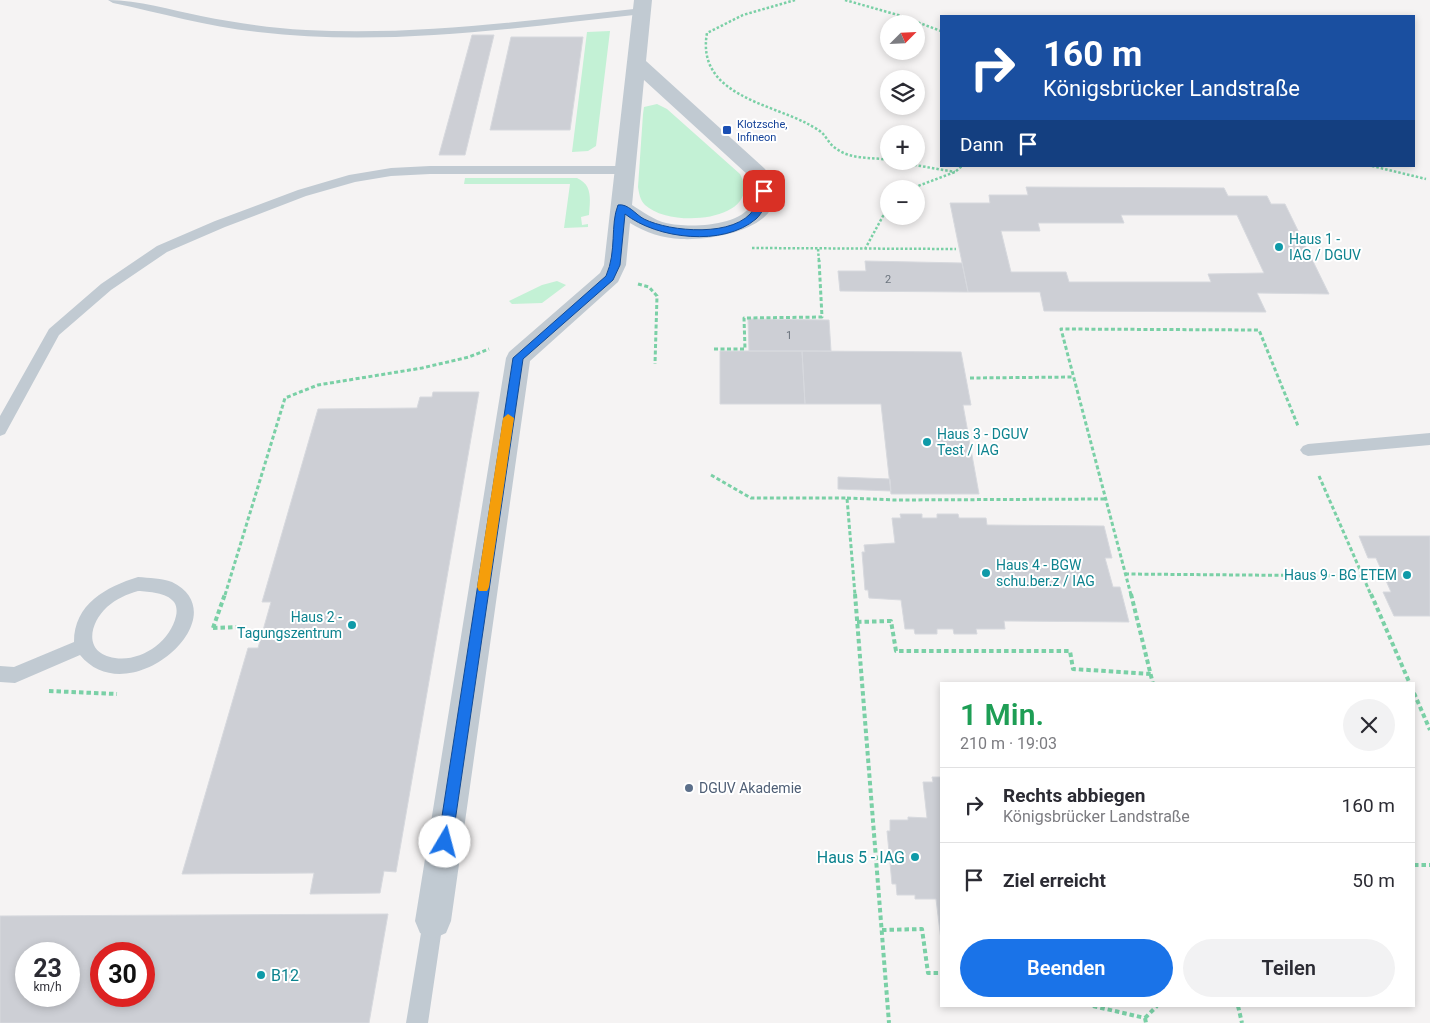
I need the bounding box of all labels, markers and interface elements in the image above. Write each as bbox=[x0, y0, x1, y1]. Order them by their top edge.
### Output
north arrow bbox=[880, 15, 925, 60]
map controls bbox=[880, 15, 925, 225]
text: 160 m bbox=[1043, 34, 1142, 75]
icon: right bbox=[960, 35, 1025, 100]
button: layers bbox=[880, 70, 925, 115]
text: Königsbrücker Landstraße bbox=[1043, 76, 1300, 101]
place label: Klotzsche, Infineon bbox=[737, 118, 787, 144]
marker: Klotzsche, Infineon bbox=[721, 124, 733, 136]
button: + bbox=[880, 125, 925, 170]
icon: arrive bbox=[1014, 130, 1042, 158]
text: Dann bbox=[960, 133, 1004, 156]
pin bbox=[743, 170, 785, 212]
icon: arrive bbox=[750, 177, 778, 205]
button: − bbox=[880, 180, 925, 225]
place label: Haus 1 - IAG / DGUV bbox=[1289, 231, 1361, 263]
marker: Haus 1 - IAG / DGUV bbox=[1273, 241, 1285, 253]
house number: 2 bbox=[885, 273, 891, 286]
house number: 1 bbox=[786, 329, 792, 342]
place label: Haus 3 - DGUV Test / IAG bbox=[937, 426, 1029, 458]
marker: Haus 3 - DGUV Test / IAG bbox=[921, 436, 933, 448]
place label: Haus 4 - BGW schu.ber.z / IAG bbox=[996, 557, 1095, 589]
marker: Haus 4 - BGW schu.ber.z / IAG bbox=[980, 567, 992, 579]
place label: Haus 9 - BG ETEM bbox=[1284, 567, 1397, 583]
marker: Haus 9 - BG ETEM bbox=[1401, 569, 1413, 581]
place label: Haus 2 - Tagungszentrum bbox=[237, 609, 342, 641]
marker: Haus 2 - Tagungszentrum bbox=[346, 619, 358, 631]
text: 1 Min. bbox=[960, 697, 1044, 732]
button: close bbox=[1343, 699, 1395, 751]
text: 210 m · 19:03 bbox=[960, 734, 1057, 753]
place label: DGUV Akademie bbox=[699, 780, 801, 796]
marker: DGUV Akademie bbox=[683, 782, 695, 794]
text: Rechts abbiegen bbox=[1003, 784, 1145, 807]
icon: right bbox=[960, 791, 988, 819]
text: 160 m bbox=[1342, 794, 1395, 817]
text: Königsbrücker Landstraße bbox=[1003, 807, 1190, 826]
position arrow bbox=[418, 815, 470, 867]
place label: Haus 5 - IAG bbox=[817, 848, 905, 867]
marker: Haus 5 - IAG bbox=[909, 851, 921, 863]
icon: arrive bbox=[960, 866, 988, 894]
text: Ziel erreicht bbox=[1003, 869, 1106, 892]
text: 50 m bbox=[1352, 869, 1395, 892]
button: Beenden bbox=[960, 939, 1173, 997]
button: Teilen bbox=[1183, 939, 1395, 997]
speed limit sign: 30 bbox=[90, 942, 155, 1007]
text: 23 bbox=[33, 954, 62, 983]
place label: B12 bbox=[271, 966, 299, 985]
marker: B12 bbox=[255, 969, 267, 981]
text: km/h bbox=[33, 980, 62, 994]

